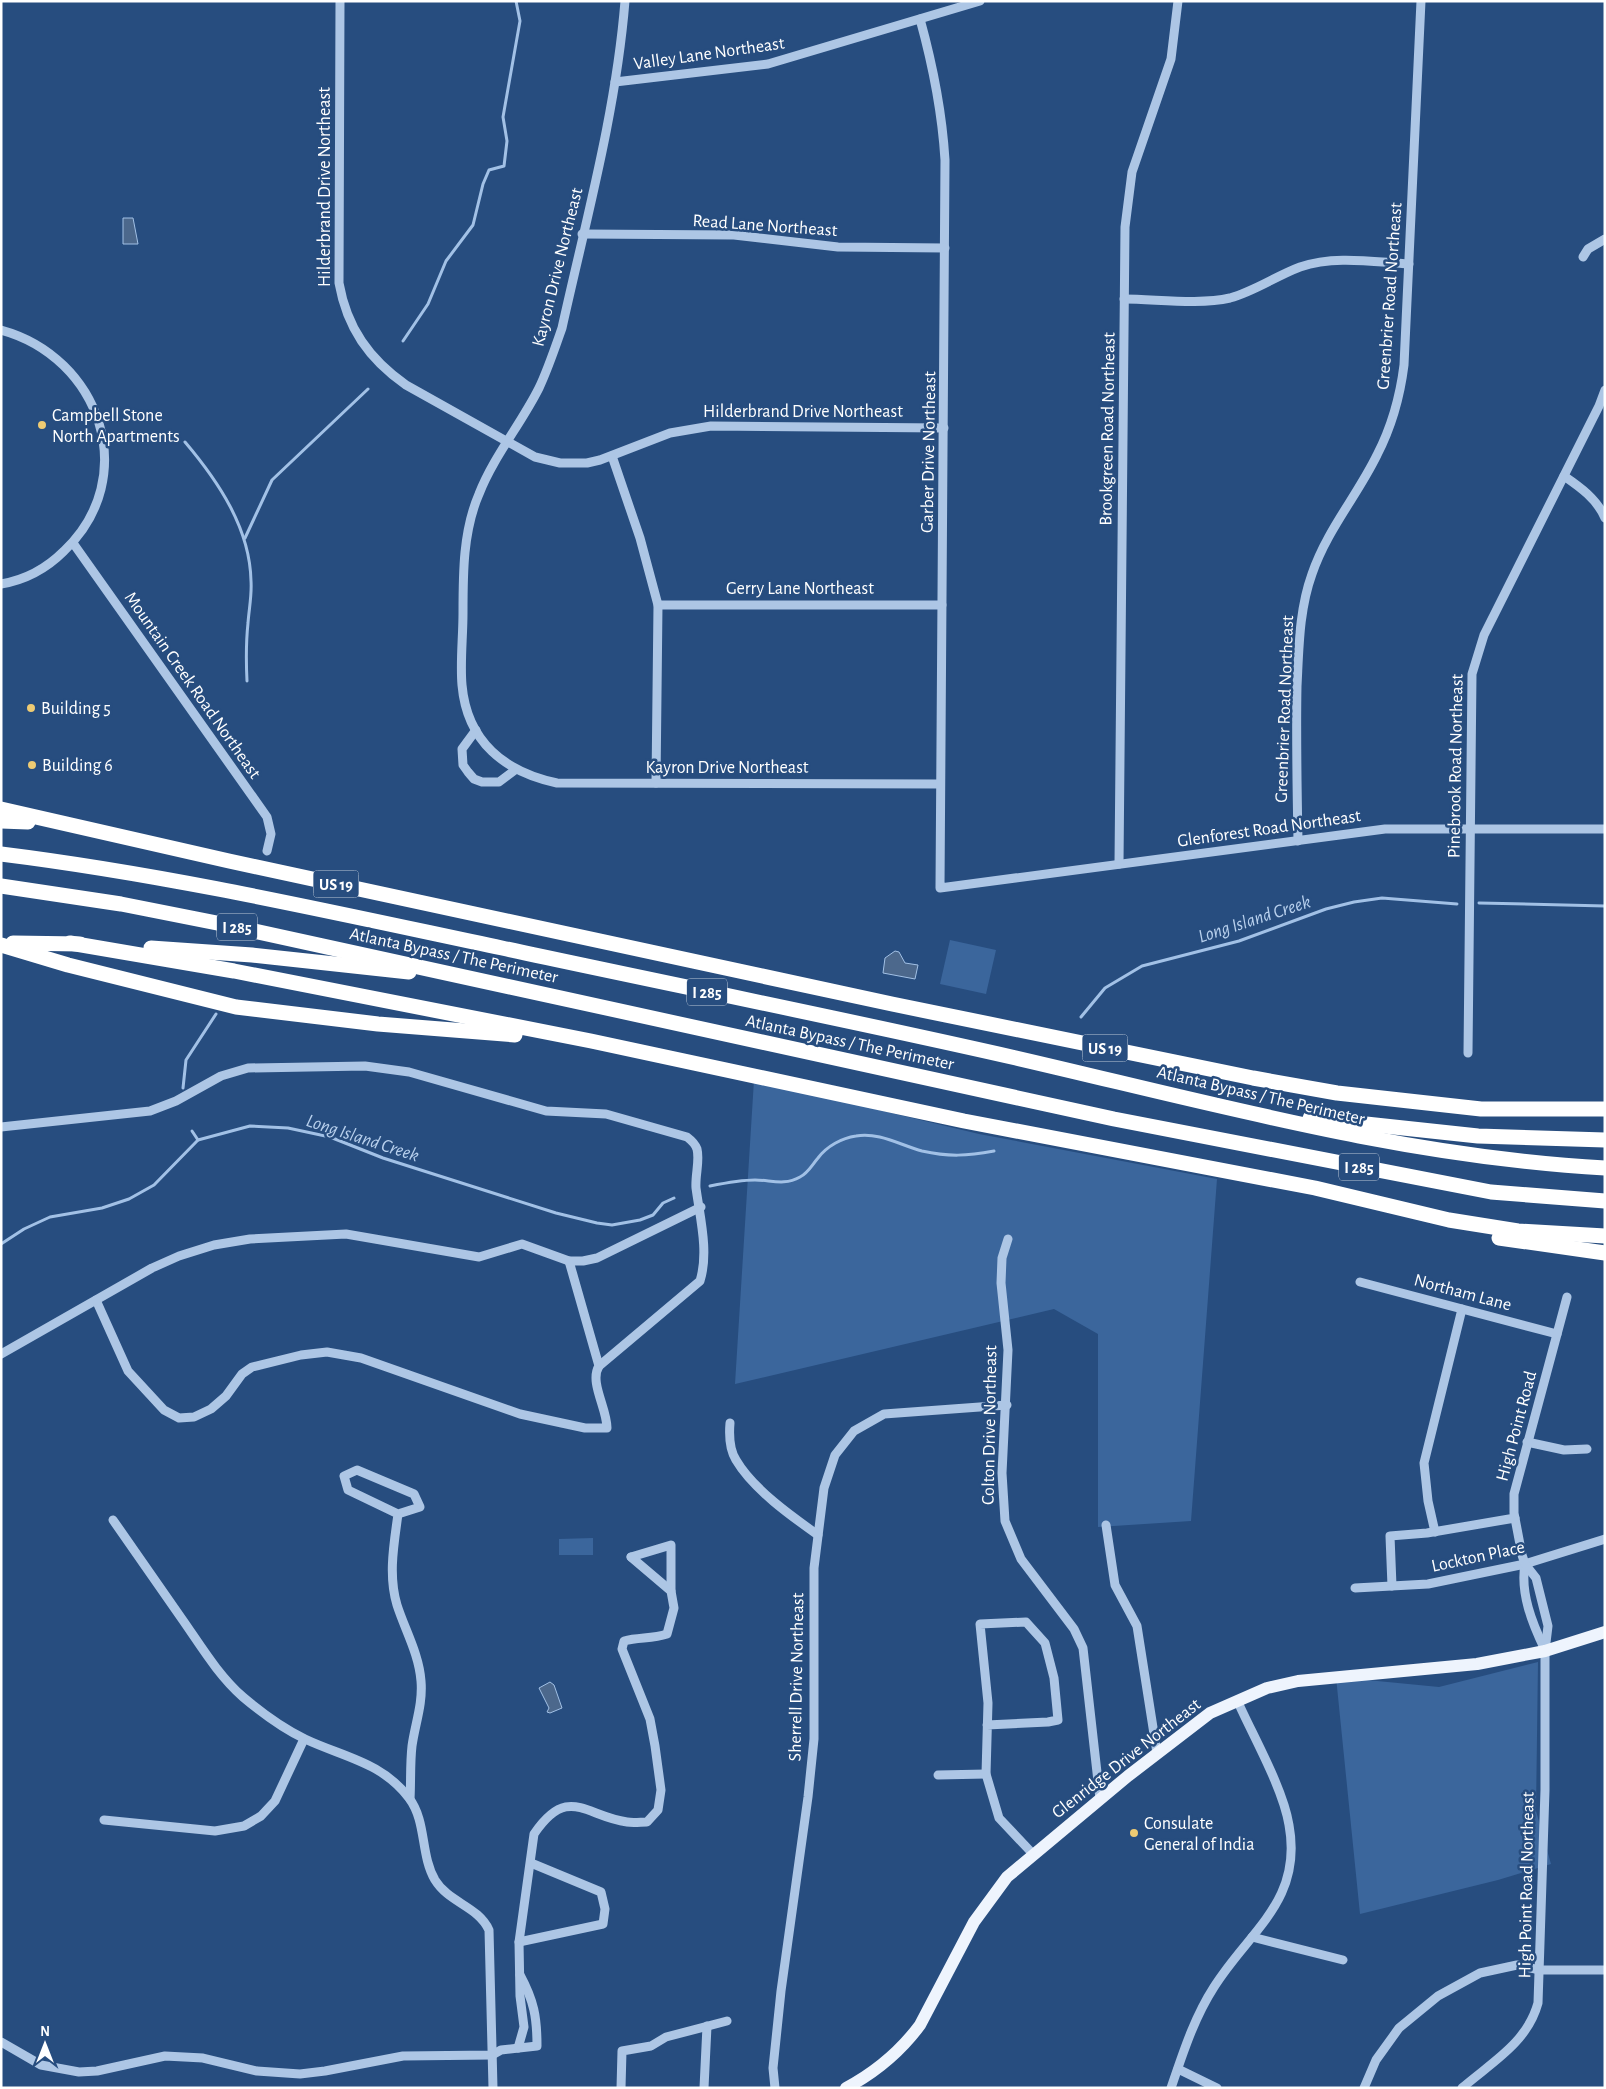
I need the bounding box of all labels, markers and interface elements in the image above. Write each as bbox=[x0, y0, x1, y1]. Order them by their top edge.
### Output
street label: Valley Lane Northeast bbox=[633, 34, 786, 73]
street label: Hilderbrand Drive Northeast bbox=[316, 87, 334, 287]
street label: Kayron Drive Northeast bbox=[530, 186, 586, 349]
street label: Greenbrier Road Northeast bbox=[1374, 202, 1406, 390]
street label: Read Lane Northeast bbox=[692, 212, 838, 240]
street label: Brookgreen Road Northeast bbox=[1097, 332, 1119, 526]
street label: Garber Drive Northeast bbox=[919, 371, 939, 533]
street label: Hilderbrand Drive Northeast bbox=[703, 403, 903, 421]
place label: Campbell Stone North Apartments bbox=[52, 407, 180, 446]
marker: Campbell Stone North Apartments bbox=[36, 419, 48, 431]
street label: Gerry Lane Northeast bbox=[726, 580, 874, 598]
street label: Mountain Creek Road Northeast bbox=[121, 589, 264, 782]
street label: Greenbrier Road Northeast bbox=[1273, 615, 1297, 803]
street label: Pinebrook Road Northeast bbox=[1445, 673, 1467, 858]
place label: Building 5 bbox=[41, 700, 111, 718]
marker: Building 5 bbox=[25, 702, 37, 714]
place label: Building 6 bbox=[42, 757, 113, 775]
marker: Building 6 bbox=[26, 759, 38, 771]
street label: Kayron Drive Northeast bbox=[645, 759, 809, 777]
street label: Glenforest Road Northeast bbox=[1176, 807, 1362, 851]
road number: US 19 bbox=[314, 871, 358, 898]
water label: Long Island Creek bbox=[1196, 892, 1313, 947]
road number: I 285 bbox=[217, 914, 257, 940]
street label: Atlanta Bypass / The Perimeter bbox=[348, 925, 560, 987]
road number: I 285 bbox=[687, 979, 727, 1006]
street label: Atlanta Bypass / The Perimeter bbox=[744, 1012, 956, 1074]
road number: US 19 bbox=[1082, 1034, 1128, 1062]
street label: Atlanta Bypass / The Perimeter bbox=[1155, 1063, 1367, 1129]
water label: Long Island Creek bbox=[304, 1111, 421, 1166]
road number: I 285 bbox=[1339, 1154, 1379, 1180]
street label: Northam Lane bbox=[1412, 1271, 1513, 1315]
street label: Colton Drive Northeast bbox=[980, 1345, 1000, 1505]
street label: High Point Road bbox=[1494, 1369, 1540, 1483]
street label: Lockton Place bbox=[1430, 1538, 1527, 1576]
street label: Sherrell Drive Northeast bbox=[787, 1592, 807, 1762]
street label: Glenridge Drive Northeast bbox=[1049, 1695, 1204, 1822]
street label: High Point Road Northeast bbox=[1516, 1791, 1538, 1979]
place label: Consulate General of India bbox=[1144, 1815, 1255, 1854]
marker: Consulate General of India bbox=[1128, 1827, 1140, 1839]
north arrow bbox=[20, 2019, 70, 2069]
text: N bbox=[40, 2025, 50, 2039]

